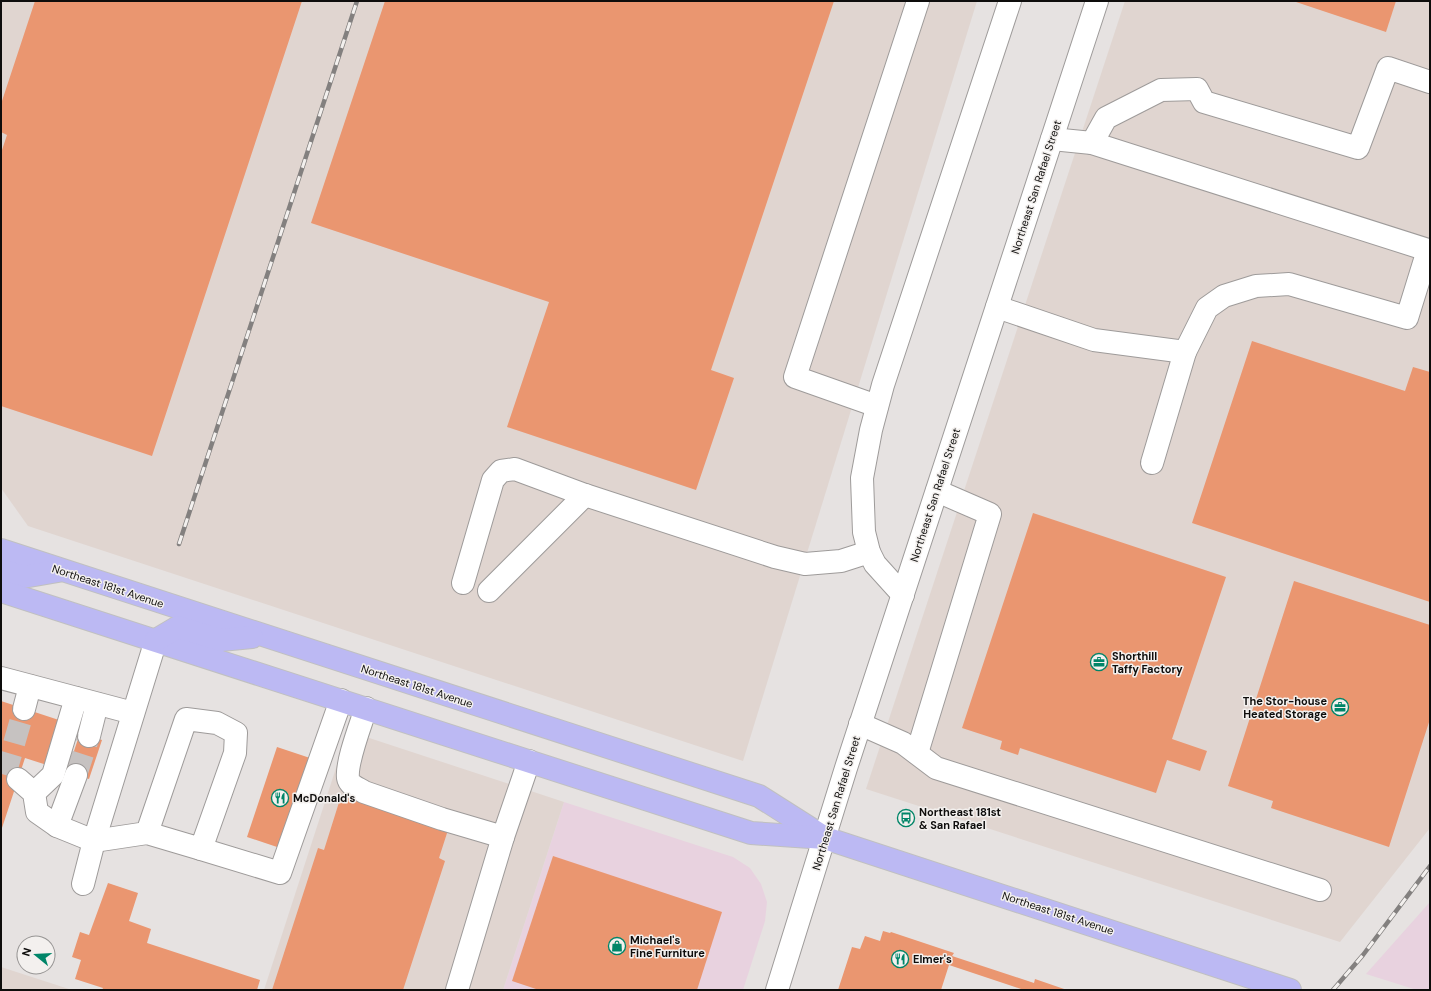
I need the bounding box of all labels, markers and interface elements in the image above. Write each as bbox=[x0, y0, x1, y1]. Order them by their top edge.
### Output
street label: Northeast San Rafael Street bbox=[1008, 118, 1064, 256]
street label: Northeast San Rafael Street bbox=[907, 426, 963, 564]
street label: Northeast 181st Avenue bbox=[50, 561, 166, 611]
place label: Shorthill Taffy Factory bbox=[1112, 649, 1183, 676]
office icon: Shorthill Taffy Factory bbox=[1089, 652, 1109, 672]
street label: Northeast 181st Avenue bbox=[359, 661, 475, 711]
place label: The Stor-house Heated Storage bbox=[1243, 694, 1327, 721]
office icon: The Stor-house Heated Storage bbox=[1330, 697, 1350, 717]
street label: Northeast San Rafael Street bbox=[809, 734, 863, 872]
restaurant icon: McDonald's bbox=[270, 788, 290, 808]
place label: McDonald's bbox=[293, 791, 355, 805]
place label: Northeast 181st & San Rafael bbox=[919, 805, 1001, 832]
bus stop icon: Northeast 181st & San Rafael bbox=[896, 808, 916, 828]
street label: Northeast 181st Avenue bbox=[1000, 888, 1116, 938]
place label: Michael's Fine Furniture bbox=[630, 933, 705, 960]
north arrow bbox=[16, 935, 56, 975]
shop icon: Michael's Fine Furniture bbox=[607, 936, 627, 956]
text: N bbox=[19, 946, 34, 958]
restaurant icon: Elmer's bbox=[890, 949, 910, 969]
place label: Elmer's bbox=[913, 952, 952, 966]

